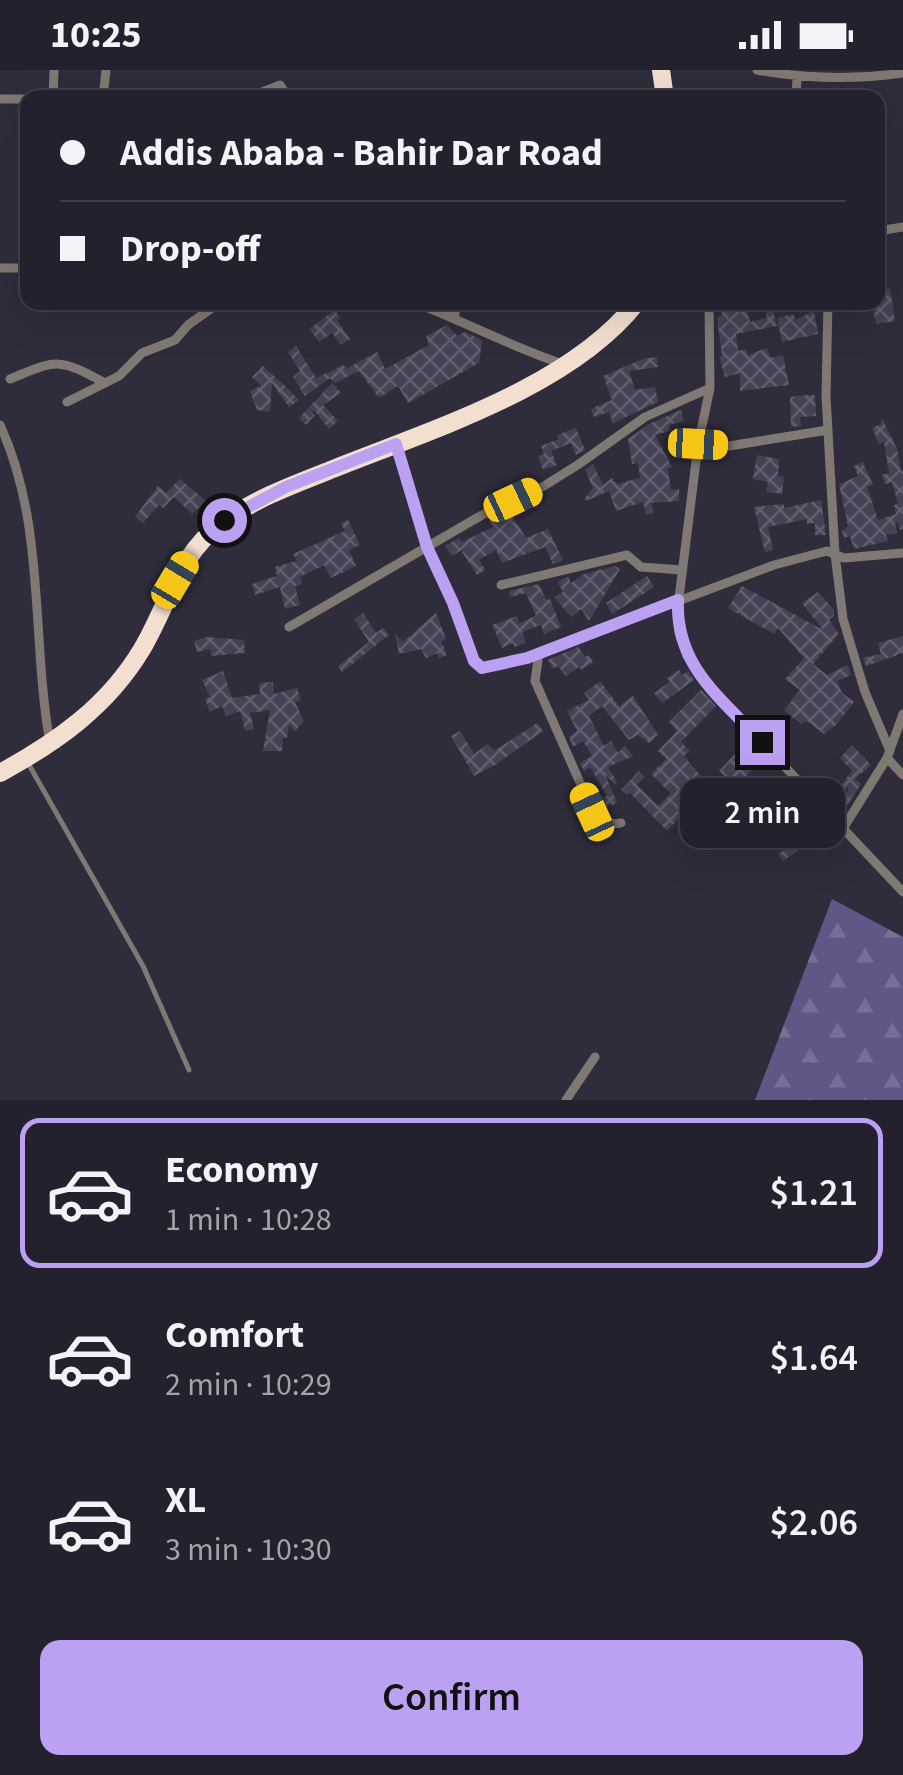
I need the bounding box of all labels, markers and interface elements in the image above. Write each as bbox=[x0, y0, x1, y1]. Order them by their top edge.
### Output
text: 10:25 bbox=[50, 8, 142, 62]
text: Addis Ababa - Bahir Dar Road bbox=[120, 126, 603, 180]
text: Drop-off bbox=[120, 222, 260, 276]
car bbox=[667, 427, 729, 461]
car bbox=[479, 474, 547, 526]
route start bbox=[202, 498, 247, 543]
car bbox=[147, 547, 203, 613]
route end bbox=[740, 720, 785, 765]
callout: 2 min bbox=[680, 777, 844, 847]
car bbox=[566, 778, 618, 846]
text: 2 min bbox=[724, 790, 801, 836]
text: Economy bbox=[165, 1143, 318, 1197]
icon: car bbox=[45, 1148, 135, 1238]
text: $1.21 bbox=[770, 1166, 858, 1220]
text: 1 min · 10:28 bbox=[165, 1197, 332, 1243]
text: Comfort bbox=[165, 1308, 304, 1362]
icon: car bbox=[45, 1313, 135, 1403]
text: $1.64 bbox=[770, 1331, 858, 1385]
text: 2 min · 10:29 bbox=[165, 1362, 332, 1408]
text: XL bbox=[165, 1473, 206, 1527]
icon: car bbox=[45, 1478, 135, 1568]
text: $2.06 bbox=[770, 1496, 858, 1550]
text: 3 min · 10:30 bbox=[165, 1527, 332, 1573]
button: Confirm bbox=[40, 1640, 863, 1755]

